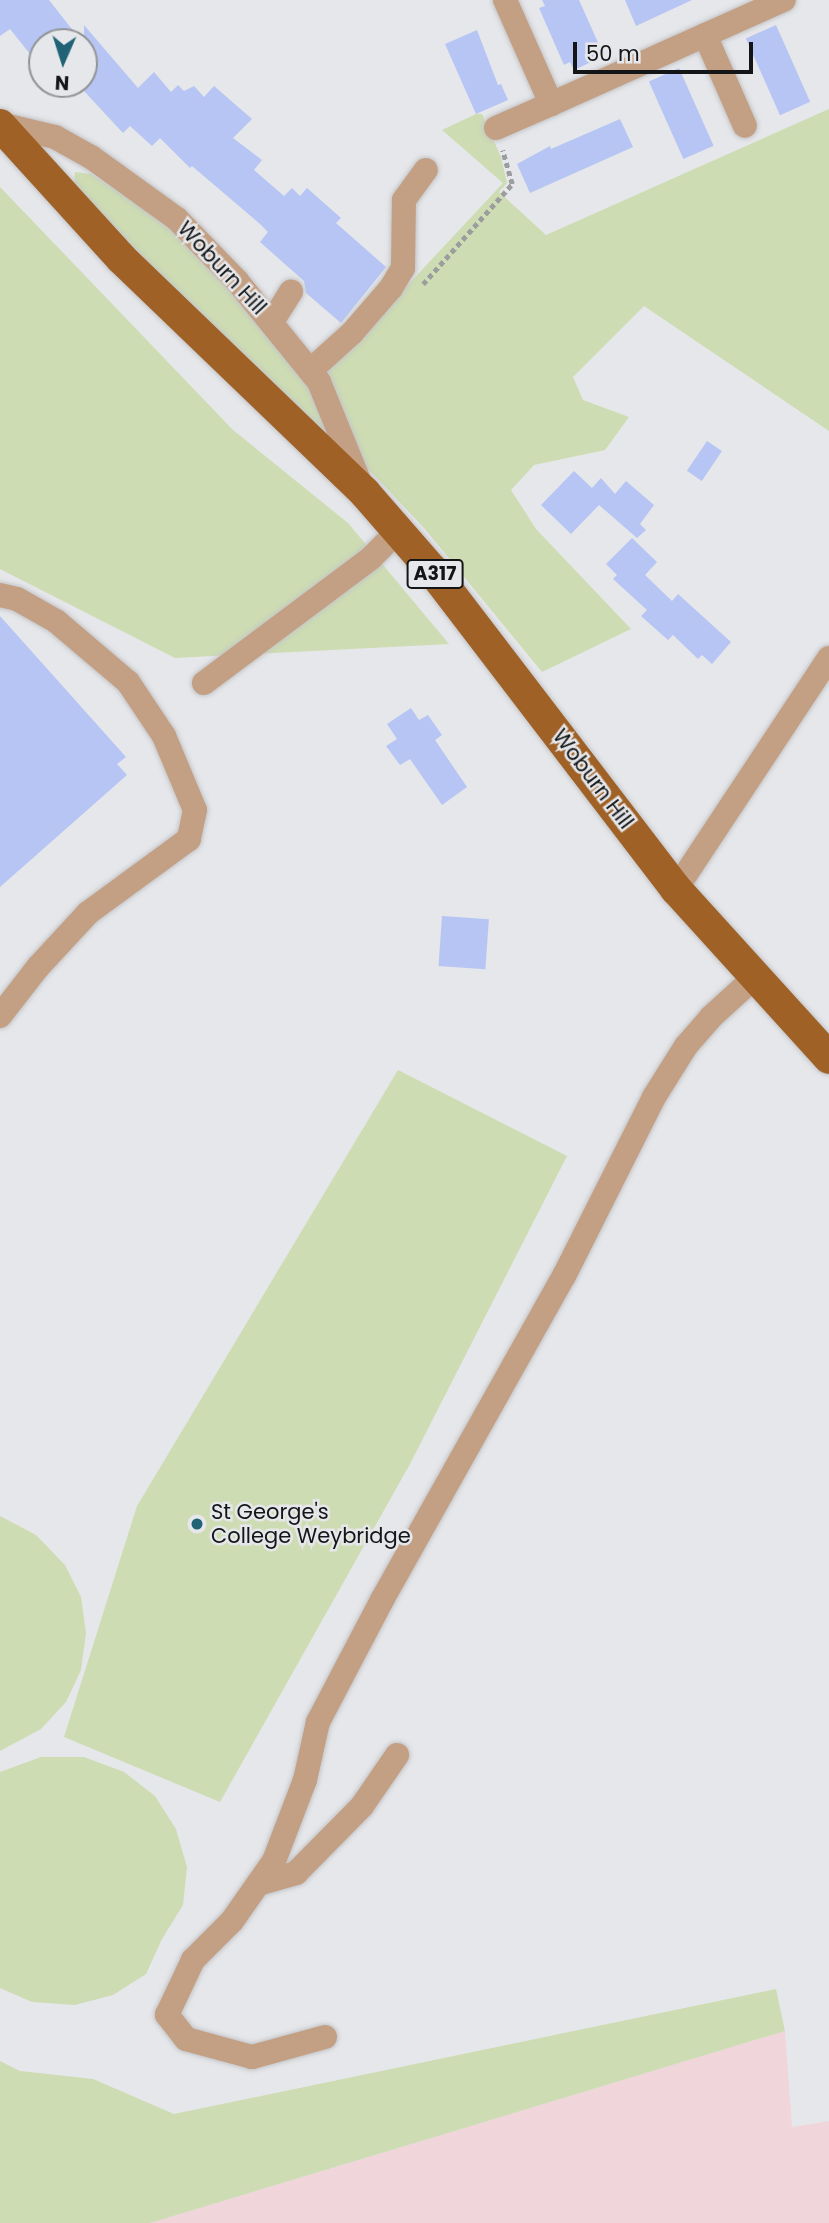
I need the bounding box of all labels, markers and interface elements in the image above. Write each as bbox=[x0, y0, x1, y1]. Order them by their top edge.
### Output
north arrow bbox=[28, 28, 98, 98]
scale bar bbox=[577, 28, 757, 72]
text: 50 m bbox=[586, 39, 640, 68]
text: N bbox=[54, 69, 70, 96]
street label: Woburn Hill bbox=[172, 216, 272, 320]
road number: A317 bbox=[405, 558, 465, 590]
street label: Woburn Hill bbox=[547, 724, 639, 834]
place label: St George's College Weybridge bbox=[211, 1499, 411, 1549]
marker: St George's College Weybridge bbox=[189, 1516, 205, 1532]

